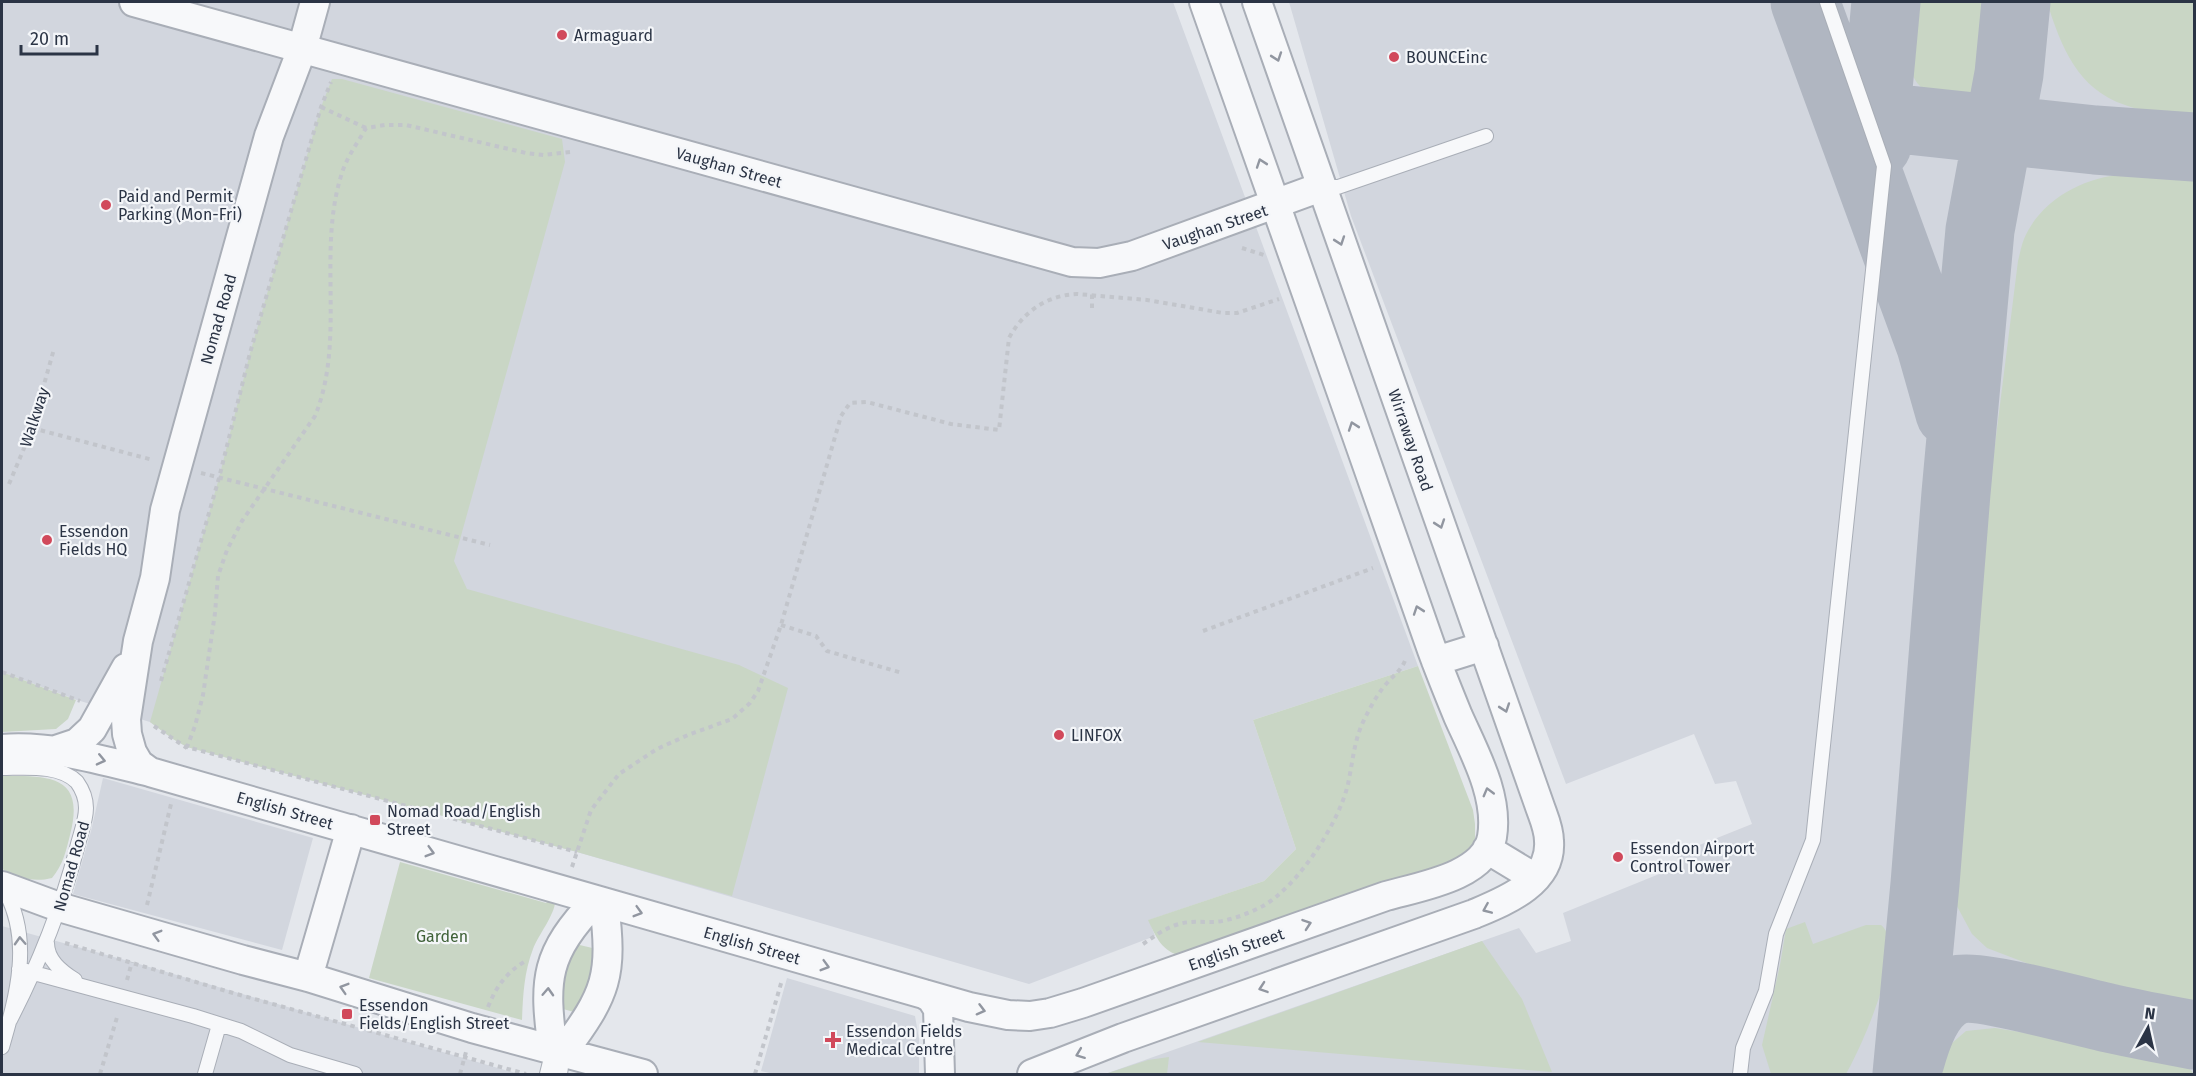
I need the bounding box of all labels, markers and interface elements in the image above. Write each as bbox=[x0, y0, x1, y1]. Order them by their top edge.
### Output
scale bar bbox=[21, 18, 98, 56]
place label: Armaguard bbox=[574, 26, 653, 45]
text: 20 m bbox=[30, 28, 69, 50]
marker: Armaguard bbox=[555, 28, 569, 42]
place label: BOUNCEinc bbox=[1406, 48, 1488, 67]
marker: BOUNCEinc bbox=[1387, 50, 1401, 64]
one-way arrow bbox=[1269, 51, 1282, 62]
street label: Vaughan Street bbox=[674, 143, 784, 192]
one-way arrow bbox=[1256, 158, 1268, 169]
place label: Paid and Permit Parking (Mon-Fri) bbox=[118, 187, 242, 224]
marker: Paid and Permit Parking (Mon-Fri) bbox=[99, 198, 113, 212]
street label: Vaughan Street bbox=[1160, 201, 1270, 254]
one-way arrow bbox=[1333, 235, 1346, 246]
street label: Nomad Road bbox=[196, 272, 240, 367]
street label: Walkway bbox=[16, 385, 53, 449]
street label: Wirraway Road bbox=[1384, 387, 1437, 494]
one-way arrow bbox=[1348, 421, 1361, 432]
one-way arrow bbox=[1433, 518, 1446, 529]
place label: Essendon Fields HQ bbox=[59, 522, 129, 559]
marker: Essendon Fields HQ bbox=[40, 533, 54, 547]
one-way arrow bbox=[1413, 605, 1426, 616]
one-way arrow bbox=[1498, 702, 1511, 713]
place label: LINFOX bbox=[1071, 726, 1122, 745]
marker: LINFOX bbox=[1052, 728, 1066, 742]
one-way arrow bbox=[96, 752, 106, 765]
one-way arrow bbox=[1482, 787, 1495, 797]
street label: English Street bbox=[234, 788, 336, 833]
place label: Nomad Road/English Street bbox=[387, 802, 541, 839]
marker: Nomad Road/English Street bbox=[368, 813, 382, 827]
street label: Nomad Road bbox=[49, 819, 93, 914]
place label: Essendon Airport Control Tower bbox=[1630, 839, 1755, 876]
one-way arrow bbox=[424, 845, 435, 857]
marker: Essendon Airport Control Tower bbox=[1611, 850, 1625, 864]
one-way arrow bbox=[1482, 902, 1493, 914]
one-way arrow bbox=[632, 905, 643, 917]
one-way arrow bbox=[1301, 919, 1312, 932]
street label: English Street bbox=[701, 923, 803, 968]
street label: English Street bbox=[1186, 924, 1287, 975]
park label: Garden bbox=[416, 927, 468, 946]
one-way arrow bbox=[152, 930, 163, 942]
one-way arrow bbox=[13, 936, 26, 945]
one-way arrow bbox=[819, 959, 830, 971]
one-way arrow bbox=[1258, 981, 1269, 994]
one-way arrow bbox=[339, 983, 350, 995]
one-way arrow bbox=[542, 987, 555, 996]
place label: Essendon Fields/English Street bbox=[359, 996, 510, 1033]
north arrow bbox=[2118, 998, 2178, 1058]
one-way arrow bbox=[976, 1002, 986, 1015]
text: N bbox=[2143, 1003, 2157, 1024]
marker: Essendon Fields/English Street bbox=[340, 1007, 354, 1021]
place label: Essendon Fields Medical Centre bbox=[846, 1022, 962, 1059]
marker: Essendon Fields Medical Centre bbox=[824, 1031, 842, 1049]
one-way arrow bbox=[1075, 1047, 1086, 1059]

